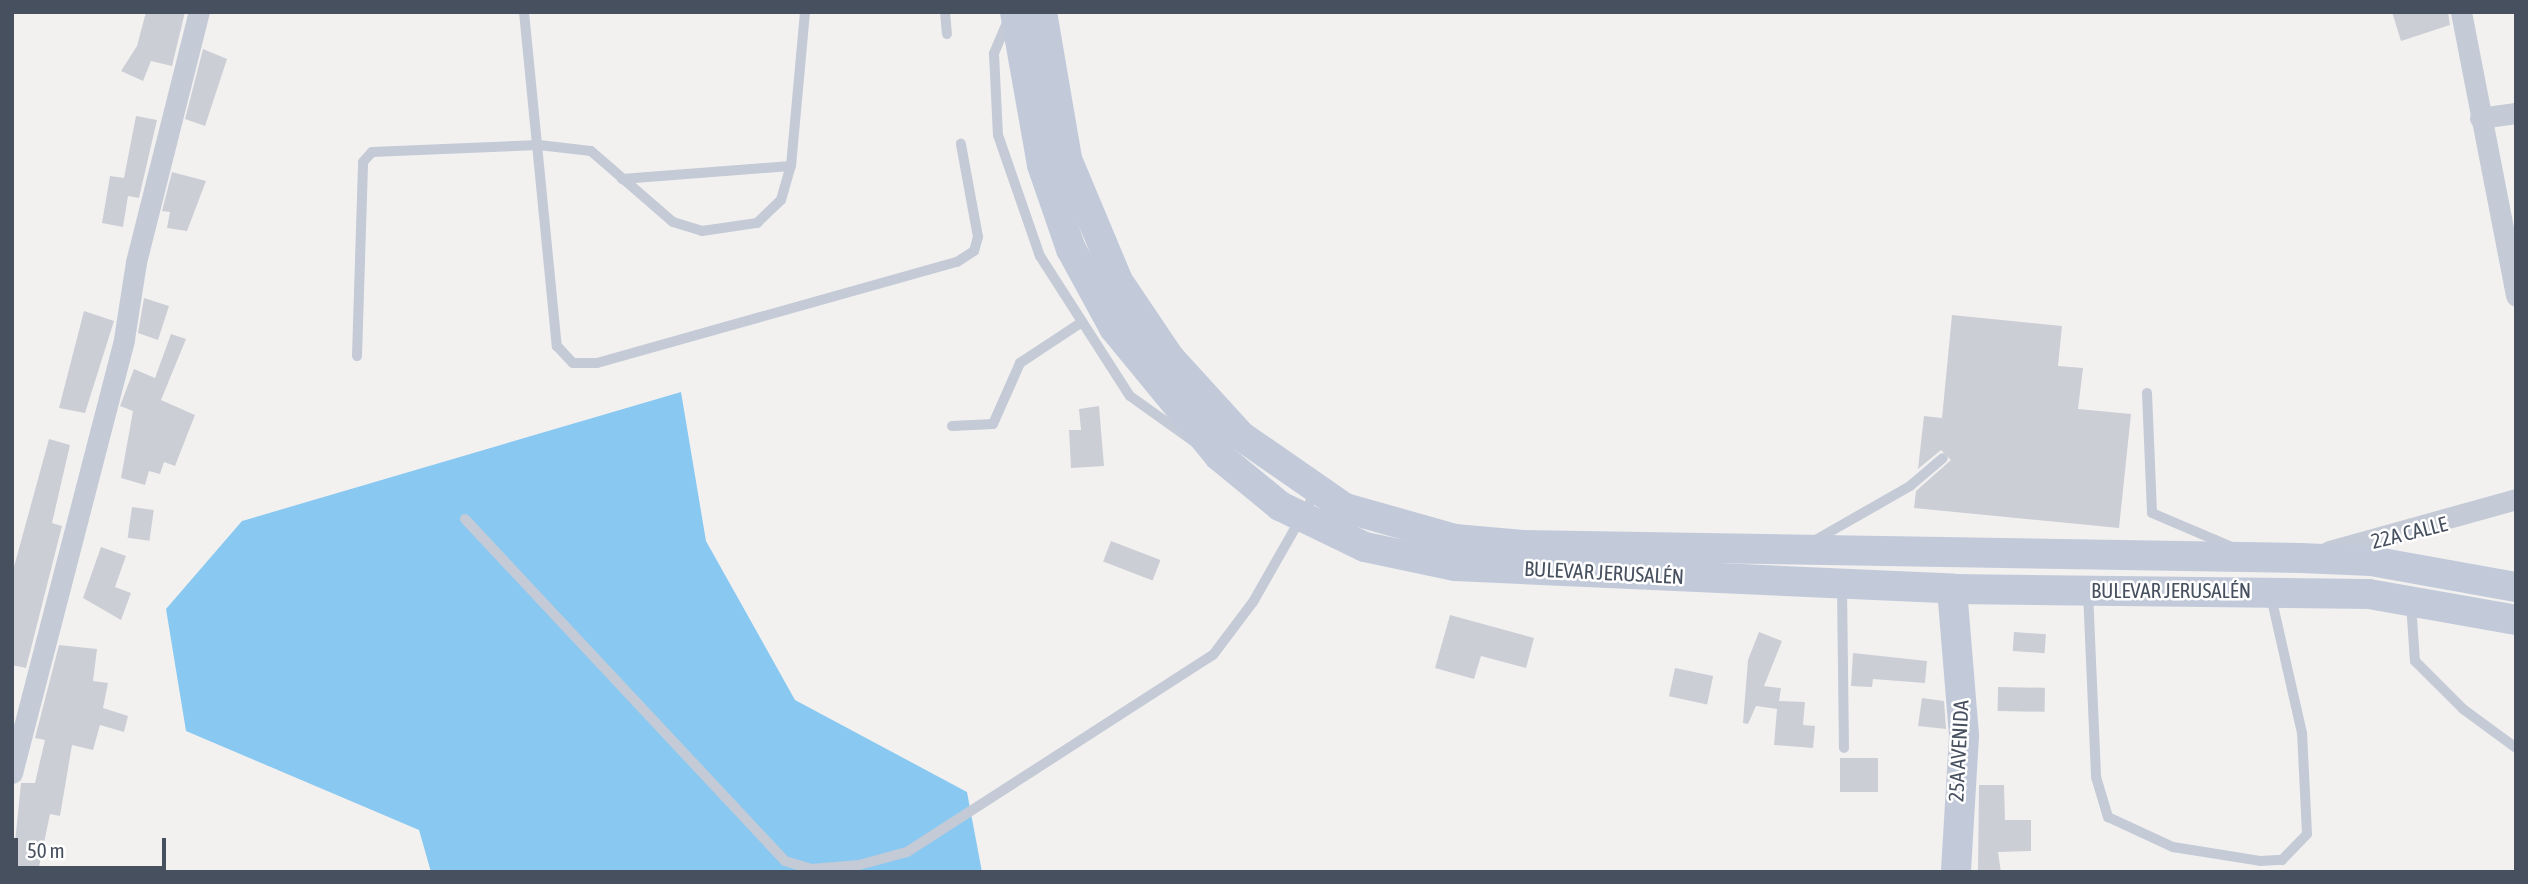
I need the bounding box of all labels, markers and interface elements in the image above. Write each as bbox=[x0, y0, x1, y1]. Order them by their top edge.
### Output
street label: 22A CALLE bbox=[2368, 510, 2450, 554]
street label: BULEVAR JERUSALÉN bbox=[1523, 555, 1685, 589]
street label: BULEVAR JERUSALÉN bbox=[2091, 577, 2251, 603]
street label: 25A AVENIDA bbox=[1943, 700, 1973, 802]
scale bar bbox=[18, 824, 170, 868]
text: 50 m bbox=[27, 838, 65, 862]

